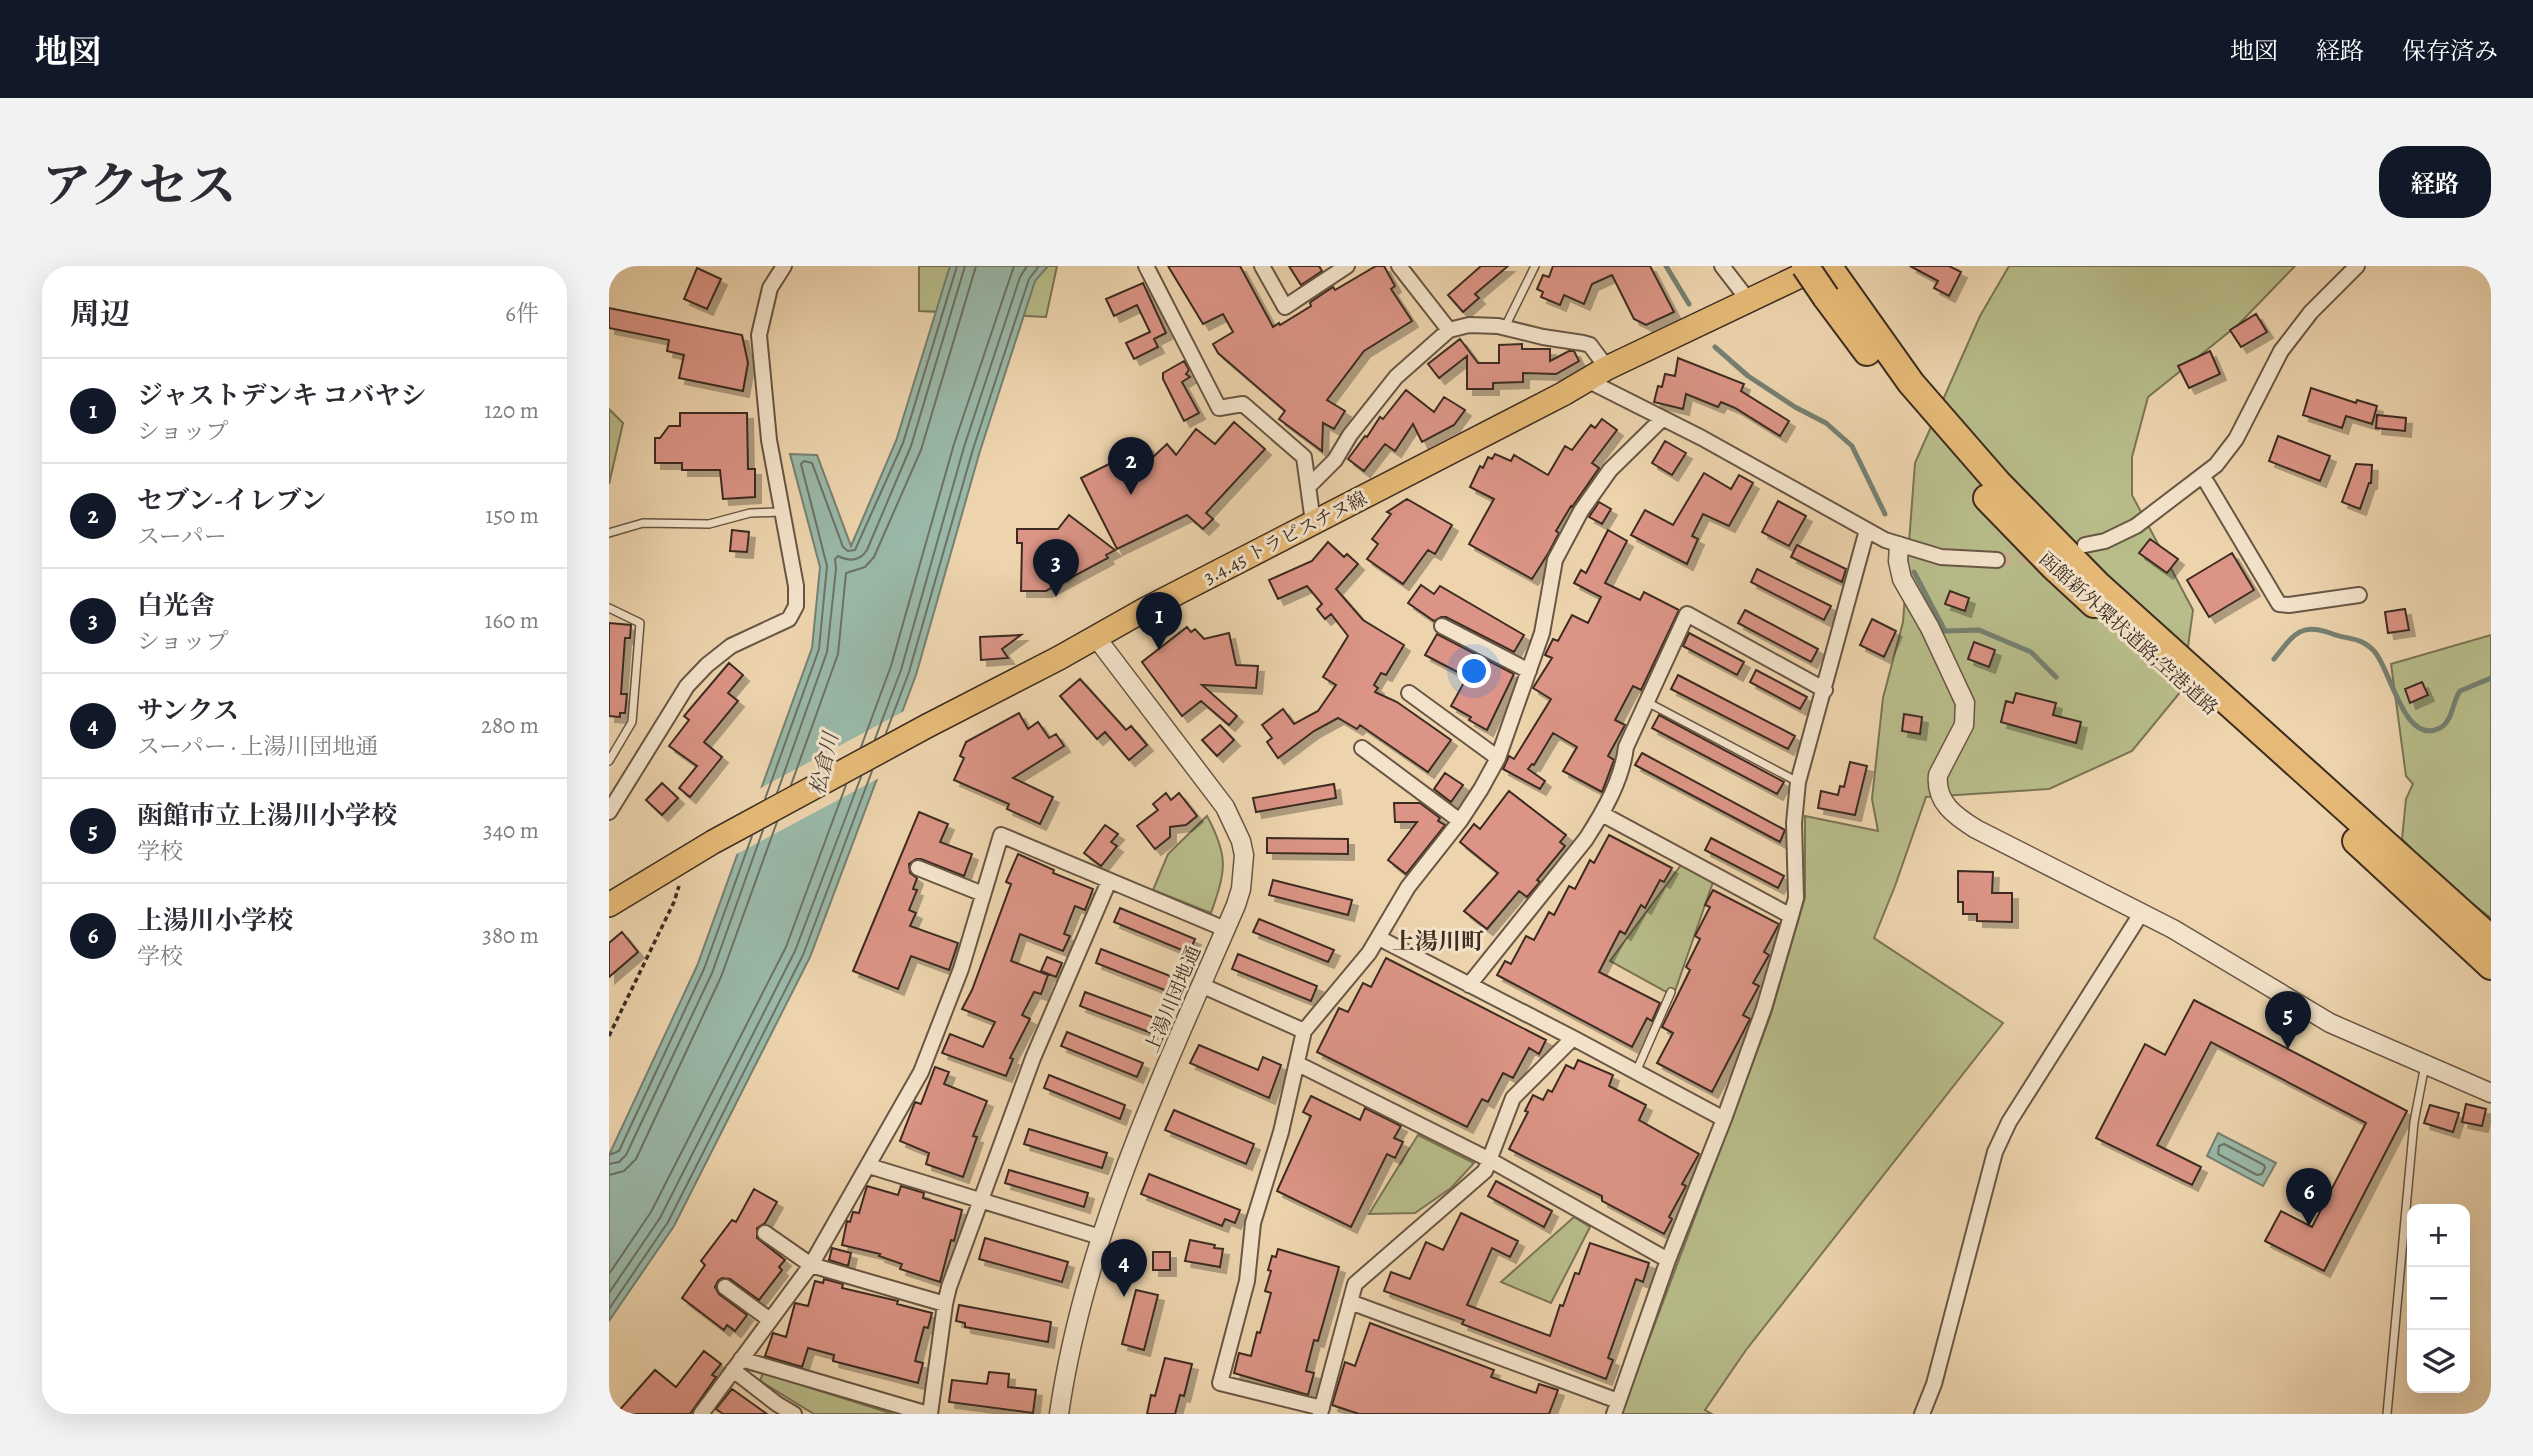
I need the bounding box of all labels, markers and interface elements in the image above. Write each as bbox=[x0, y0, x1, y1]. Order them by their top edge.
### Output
text: 地図 bbox=[35, 29, 101, 74]
text: 地図 bbox=[2230, 35, 2278, 67]
text: 経路 bbox=[2316, 35, 2364, 67]
text: 保存済み bbox=[2402, 35, 2498, 67]
button: 経路 bbox=[2379, 146, 2491, 218]
text: アクセス bbox=[42, 152, 237, 219]
text: 周辺 bbox=[70, 294, 130, 334]
text: 6件 bbox=[505, 298, 539, 329]
text: ジャストデンキ コバヤシ bbox=[137, 378, 426, 413]
text: 1 bbox=[89, 395, 97, 426]
text: 120 m bbox=[484, 395, 539, 426]
text: ショップ bbox=[137, 416, 229, 447]
pin: 2 bbox=[1108, 437, 1154, 495]
text: セブン-イレブン bbox=[137, 483, 326, 518]
street label: 3.4.45 トラピスチヌ線 bbox=[1199, 485, 1372, 590]
text: 2 bbox=[87, 500, 99, 531]
text: 150 m bbox=[485, 500, 539, 531]
text: スーパー bbox=[137, 521, 227, 552]
pin: 3 bbox=[1033, 539, 1079, 597]
street label: 函館新外環状道路;空港道路 bbox=[2033, 546, 2223, 721]
text: 白光舎 bbox=[137, 588, 215, 623]
pin: 1 bbox=[1136, 592, 1182, 650]
text: 3 bbox=[88, 605, 98, 636]
text: 160 m bbox=[485, 605, 539, 636]
text: ショップ bbox=[137, 626, 229, 657]
your location bbox=[1457, 654, 1491, 688]
text: サンクス bbox=[137, 693, 239, 728]
text: 4 bbox=[88, 710, 98, 741]
text: 280 m bbox=[481, 710, 539, 741]
water label: 松倉川 bbox=[803, 728, 845, 798]
text: スーパー · 上湯川団地通 bbox=[137, 731, 378, 762]
text: 函館市立上湯川小学校 bbox=[137, 798, 397, 833]
text: 5 bbox=[88, 815, 98, 846]
text: 340 m bbox=[483, 815, 539, 846]
text: 学校 bbox=[137, 836, 183, 867]
text: 上湯川小学校 bbox=[137, 903, 293, 938]
text: 6 bbox=[88, 920, 98, 951]
text: 380 m bbox=[482, 920, 539, 951]
district label: 上湯川町 bbox=[1392, 926, 1484, 957]
text: 学校 bbox=[137, 941, 183, 972]
street label: 上湯川団地通 bbox=[1139, 942, 1207, 1057]
pin: 5 bbox=[2265, 991, 2311, 1049]
pin: 6 bbox=[2286, 1168, 2332, 1226]
map controls bbox=[2407, 1204, 2470, 1393]
button: + bbox=[2407, 1204, 2470, 1267]
pin: 4 bbox=[1101, 1239, 1147, 1297]
button: − bbox=[2407, 1267, 2470, 1330]
button: layers bbox=[2407, 1330, 2470, 1393]

